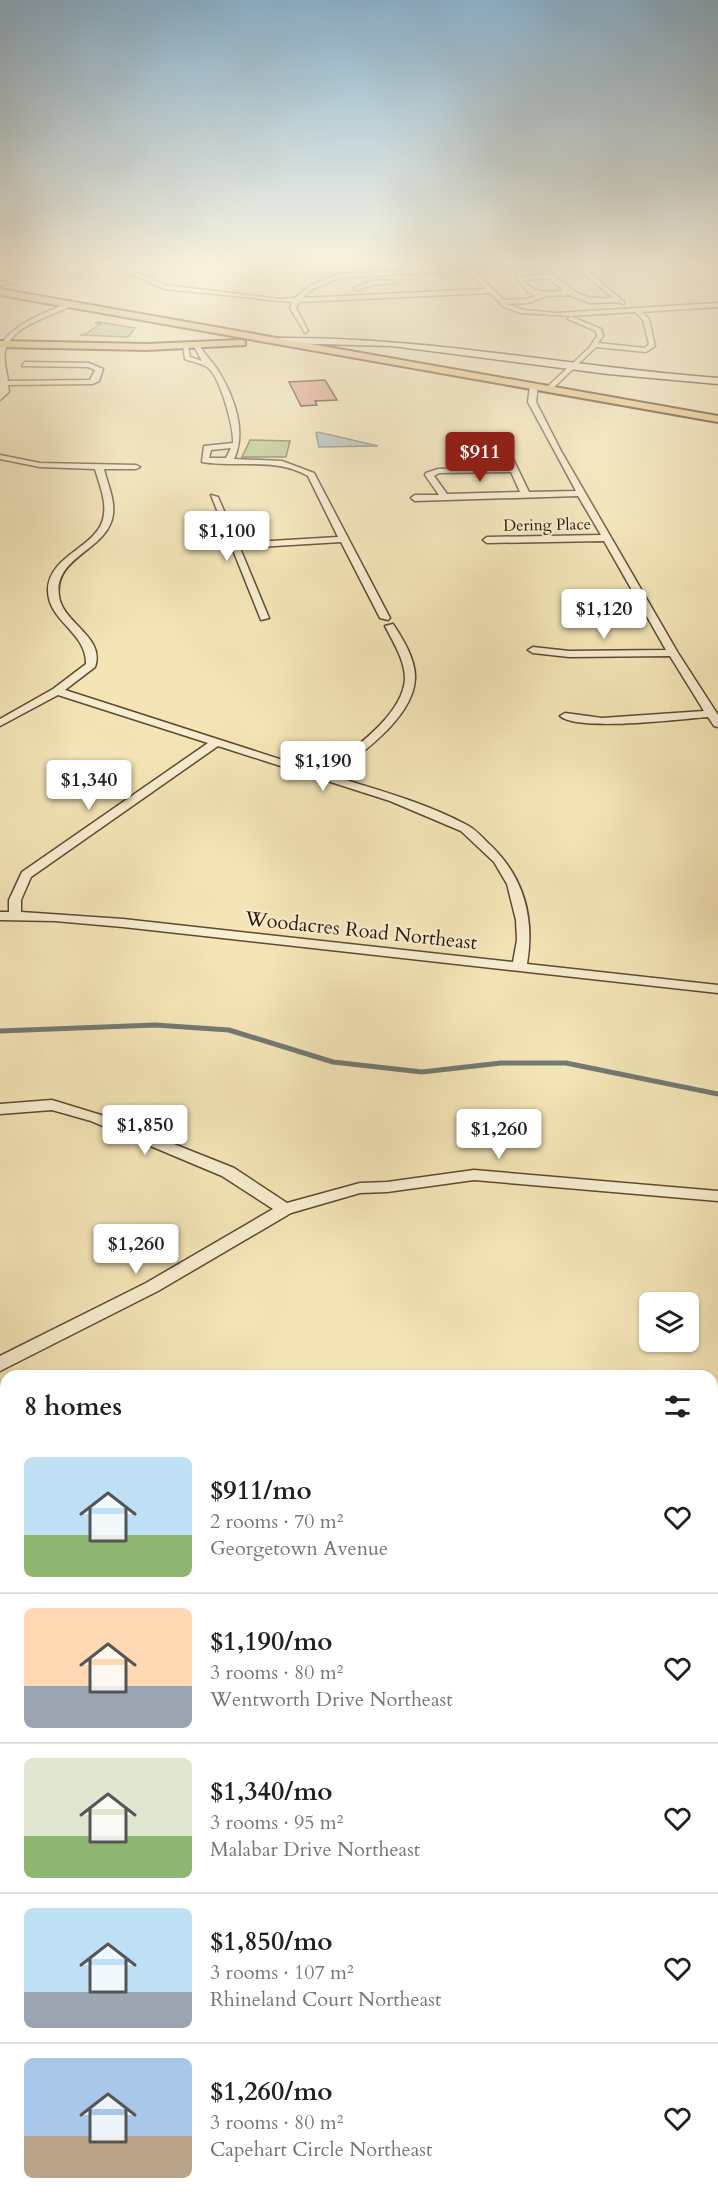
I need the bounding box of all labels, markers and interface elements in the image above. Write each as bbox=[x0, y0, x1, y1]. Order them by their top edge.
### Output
pin: $911 bbox=[444, 432, 516, 483]
text: $911 bbox=[460, 438, 500, 465]
pin: $1,100 bbox=[178, 511, 276, 562]
street label: Dering Place bbox=[503, 513, 591, 537]
text: $1,100 bbox=[198, 517, 256, 544]
pin: $1,120 bbox=[555, 589, 653, 640]
text: $1,120 bbox=[575, 595, 633, 622]
pin: $1,190 bbox=[274, 741, 372, 792]
text: $1,190 bbox=[294, 747, 352, 774]
pin: $1,340 bbox=[40, 760, 138, 811]
text: $1,340 bbox=[60, 766, 118, 793]
street label: Woodacres Road Northeast bbox=[243, 905, 479, 956]
pin: $1,850 bbox=[96, 1105, 194, 1156]
pin: $1,260 bbox=[450, 1109, 548, 1160]
text: $1,850 bbox=[116, 1111, 174, 1138]
text: $1,260 bbox=[470, 1115, 528, 1142]
pin: $1,260 bbox=[87, 1224, 185, 1275]
text: $1,260 bbox=[107, 1230, 165, 1257]
map controls bbox=[639, 1292, 699, 1352]
button: layers bbox=[639, 1292, 699, 1352]
text: 8 homes bbox=[24, 1389, 122, 1424]
icon: filters bbox=[661, 1390, 694, 1423]
text: $911/mo bbox=[210, 1473, 312, 1508]
icon: home bbox=[72, 1481, 144, 1553]
icon: heart bbox=[661, 1501, 694, 1534]
text: 2 rooms · 70 m² bbox=[210, 1508, 343, 1535]
text: Georgetown Avenue bbox=[210, 1535, 388, 1562]
text: $1,190/mo bbox=[210, 1624, 333, 1659]
icon: home bbox=[72, 1632, 144, 1704]
icon: heart bbox=[661, 1652, 694, 1685]
text: 3 rooms · 80 m² bbox=[210, 1659, 343, 1686]
text: Wentworth Drive Northeast bbox=[210, 1686, 453, 1713]
text: $1,340/mo bbox=[210, 1774, 333, 1809]
icon: home bbox=[72, 1782, 144, 1854]
icon: heart bbox=[661, 1802, 694, 1835]
text: 3 rooms · 95 m² bbox=[210, 1809, 343, 1836]
text: Malabar Drive Northeast bbox=[210, 1836, 420, 1863]
text: $1,850/mo bbox=[210, 1924, 333, 1959]
icon: home bbox=[72, 1932, 144, 2004]
icon: heart bbox=[661, 1952, 694, 1985]
text: 3 rooms · 107 m² bbox=[210, 1959, 354, 1986]
text: Rhineland Court Northeast bbox=[210, 1986, 441, 2013]
text: $1,260/mo bbox=[210, 2074, 333, 2109]
icon: home bbox=[72, 2082, 144, 2154]
icon: heart bbox=[661, 2102, 694, 2135]
text: 3 rooms · 80 m² bbox=[210, 2109, 343, 2136]
text: Capehart Circle Northeast bbox=[210, 2136, 432, 2163]

